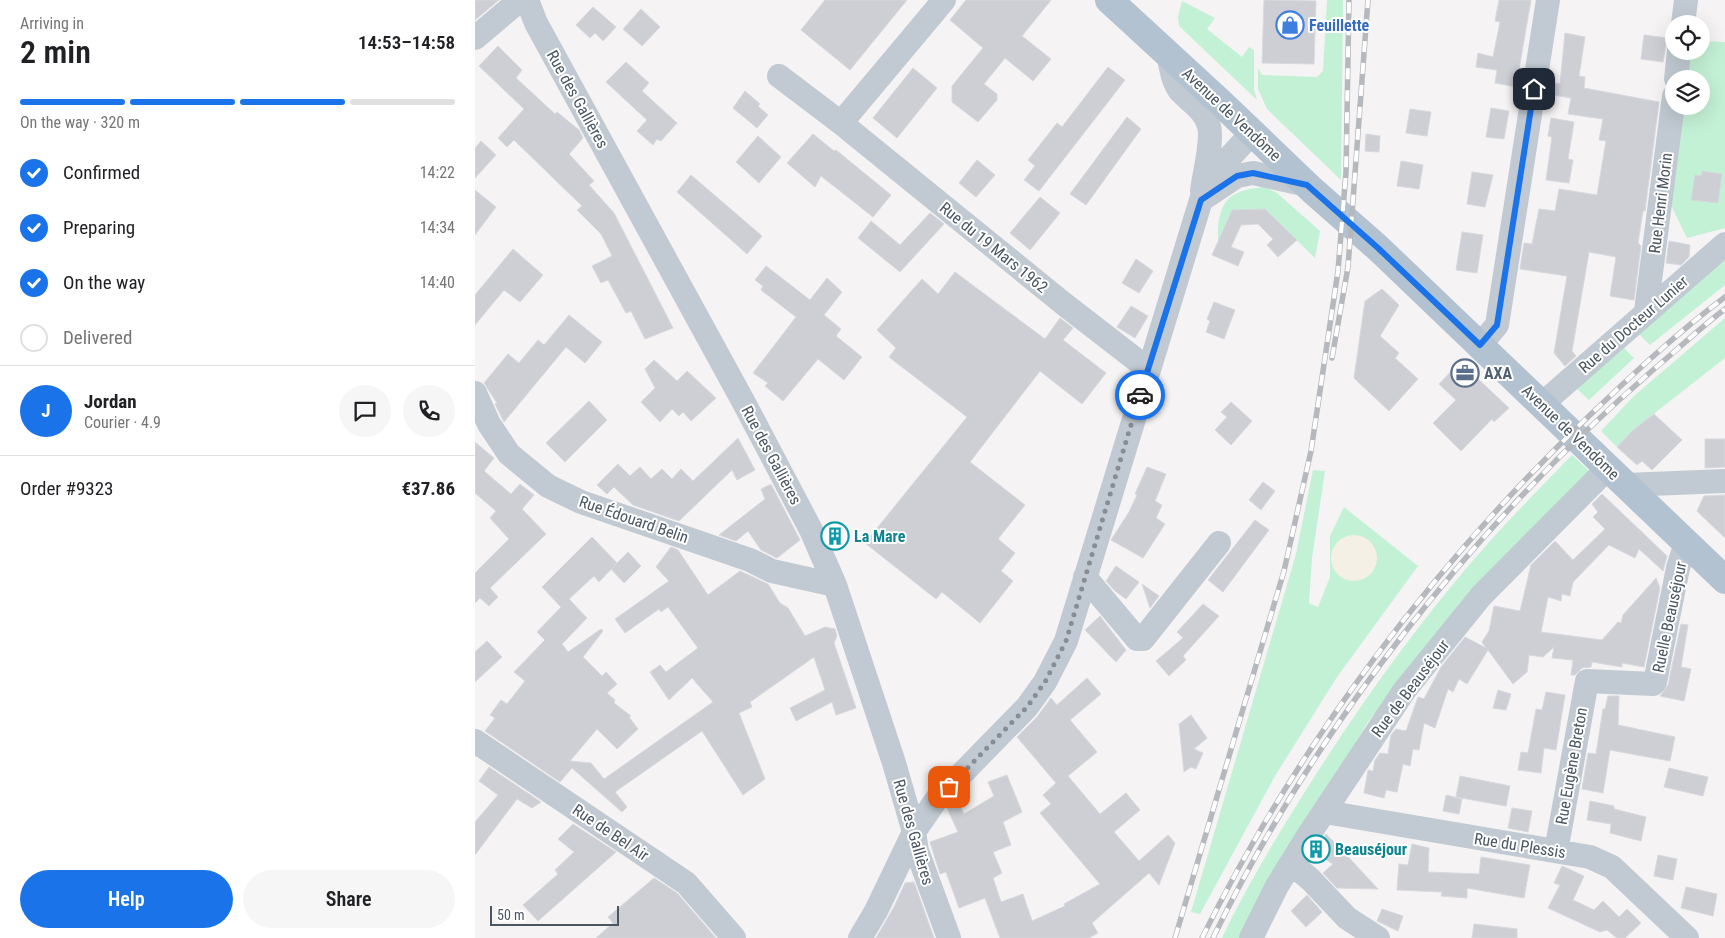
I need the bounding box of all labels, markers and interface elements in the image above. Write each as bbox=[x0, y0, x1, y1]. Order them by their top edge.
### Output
shop icon: Feuillette bbox=[1275, 10, 1305, 40]
text: Arriving in bbox=[20, 14, 84, 33]
map controls bbox=[1665, 15, 1710, 115]
button: locate bbox=[1665, 15, 1710, 60]
place label: Feuillette bbox=[1309, 16, 1370, 35]
text: 14:53–14:58 bbox=[358, 31, 455, 54]
text: 2 min bbox=[20, 33, 91, 71]
street label: Rue des Gallières bbox=[543, 47, 612, 152]
street label: Avenue de Vendôme bbox=[1178, 64, 1285, 165]
pin bbox=[1513, 68, 1555, 110]
button: layers bbox=[1665, 70, 1710, 115]
icon: home bbox=[1520, 75, 1548, 103]
text: On the way · 320 m bbox=[20, 113, 140, 132]
street label: Rue Henri Morin bbox=[1645, 152, 1676, 254]
icon: check bbox=[20, 159, 48, 187]
text: Confirmed bbox=[63, 161, 140, 184]
text: 14:22 bbox=[420, 163, 455, 182]
street label: Rue du 19 Mars 1962 bbox=[936, 198, 1052, 297]
icon: check bbox=[20, 214, 48, 242]
text: Preparing bbox=[63, 216, 135, 239]
text: 14:34 bbox=[420, 218, 455, 237]
icon: check bbox=[20, 269, 48, 297]
text: On the way bbox=[63, 271, 145, 294]
street label: Rue du Docteur Lunier bbox=[1575, 272, 1692, 377]
text: 14:40 bbox=[420, 273, 455, 292]
text: Delivered bbox=[63, 326, 132, 349]
office icon: AXA bbox=[1450, 358, 1480, 388]
place label: AXA bbox=[1484, 364, 1513, 383]
courier bbox=[1115, 370, 1165, 420]
icon: car bbox=[1126, 381, 1154, 409]
street label: Avenue de Vendôme bbox=[1518, 381, 1623, 484]
button: chat bbox=[339, 385, 391, 437]
button: phone bbox=[403, 385, 455, 437]
text: Jordan bbox=[84, 390, 137, 413]
text: J bbox=[41, 399, 51, 422]
street label: Rue des Gallières bbox=[738, 403, 806, 508]
text: Courier · 4.9 bbox=[84, 413, 161, 432]
text: Order #9323 bbox=[20, 477, 113, 500]
text: €37.86 bbox=[401, 477, 455, 500]
street label: Rue Édouard Belin bbox=[577, 492, 691, 547]
building icon: La Mare bbox=[820, 521, 850, 551]
place label: La Mare bbox=[854, 527, 906, 546]
street label: Ruelle Beauséjour bbox=[1648, 560, 1691, 674]
street label: Rue de Beauséjour bbox=[1368, 636, 1453, 741]
street label: Rue Eugène Breton bbox=[1552, 706, 1591, 826]
pin bbox=[928, 766, 970, 808]
icon: bag bbox=[935, 773, 963, 801]
street label: Rue des Gallières bbox=[889, 777, 938, 887]
street label: Rue de Bel Air bbox=[569, 800, 653, 865]
street label: Rue du Plessis bbox=[1473, 829, 1567, 862]
building icon: Beauséjour bbox=[1301, 834, 1331, 864]
place label: Beauséjour bbox=[1335, 840, 1407, 859]
button: Help bbox=[20, 870, 233, 928]
button: Share bbox=[243, 870, 455, 928]
scale bar bbox=[490, 903, 619, 926]
text: 50 m bbox=[497, 907, 525, 923]

